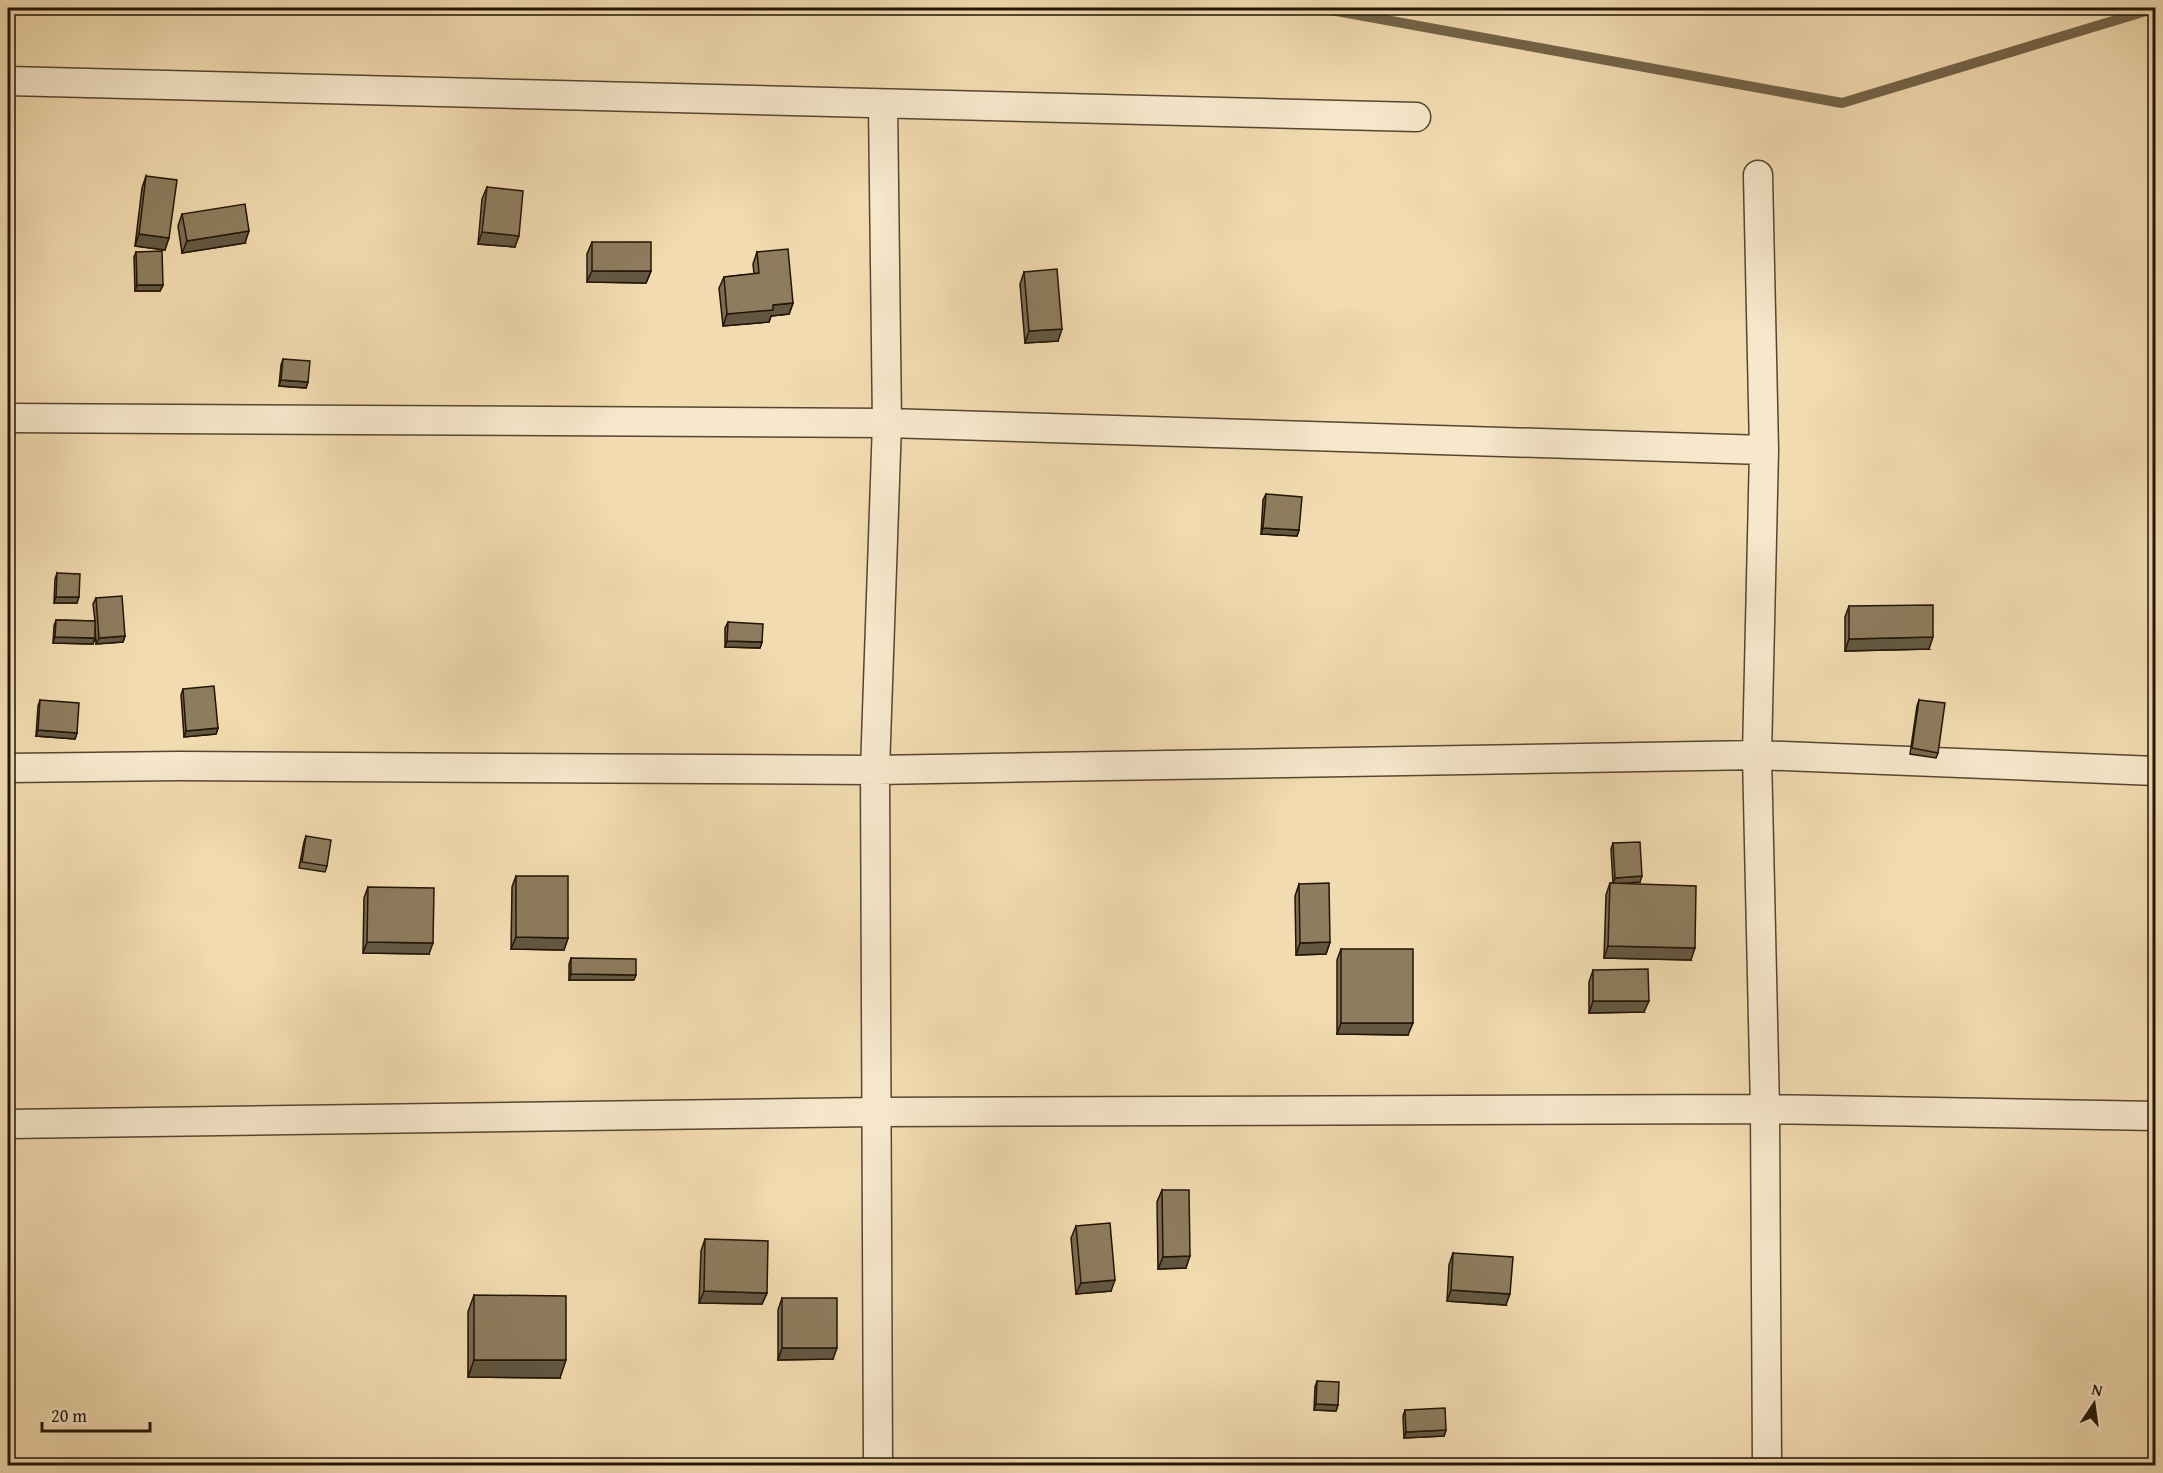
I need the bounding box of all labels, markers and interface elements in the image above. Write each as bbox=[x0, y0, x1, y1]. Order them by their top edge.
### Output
north arrow bbox=[2064, 1374, 2124, 1434]
text: N bbox=[2089, 1376, 2106, 1402]
scale bar bbox=[42, 1395, 150, 1433]
text: 20 m bbox=[51, 1402, 87, 1429]

